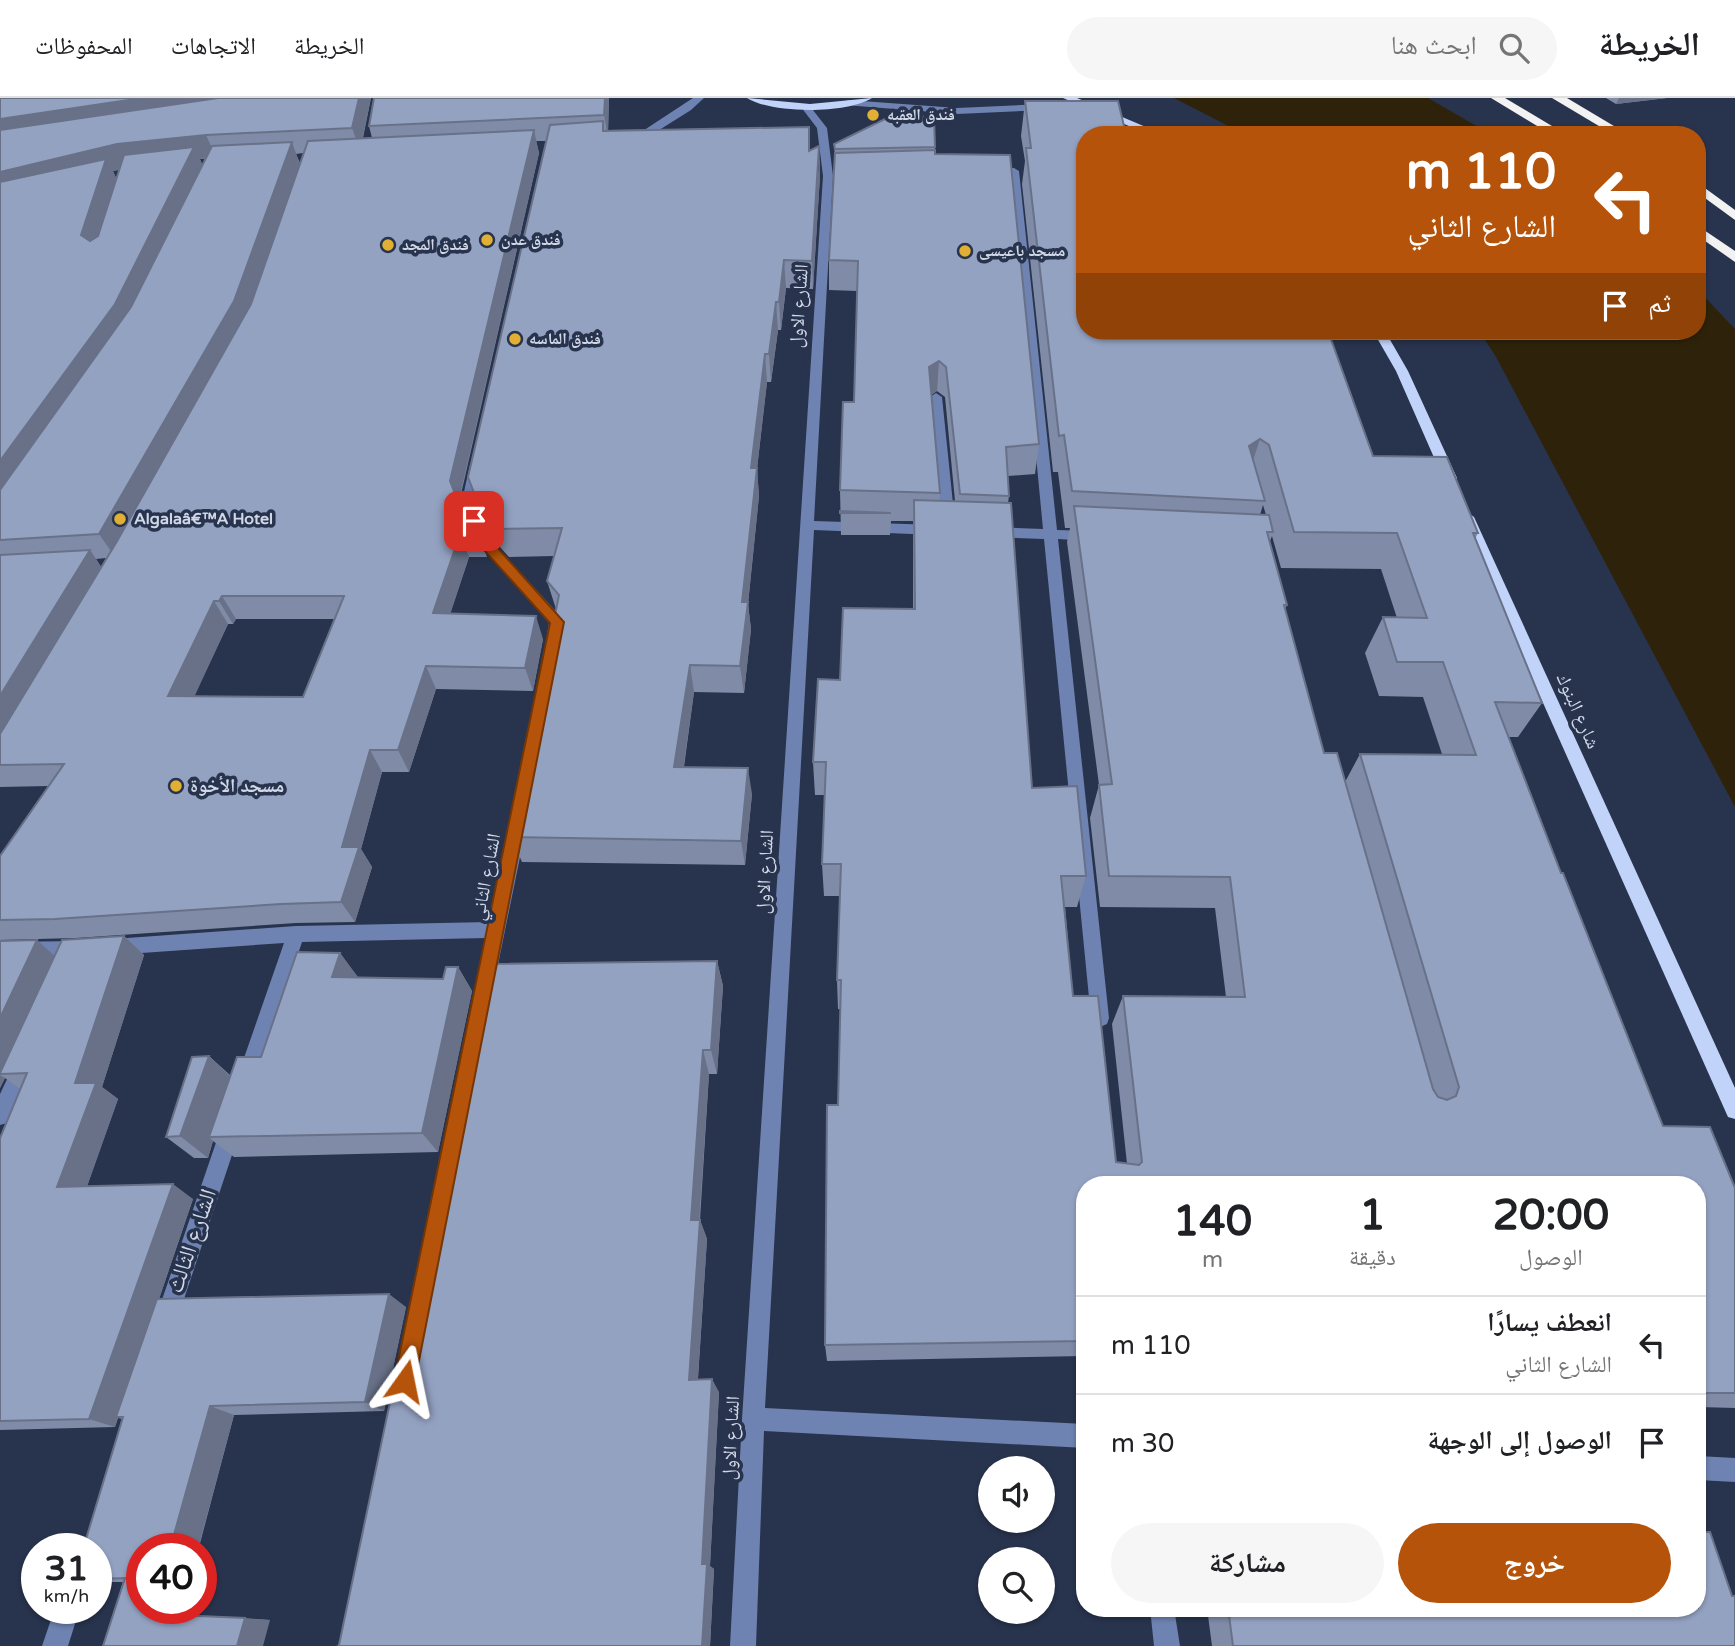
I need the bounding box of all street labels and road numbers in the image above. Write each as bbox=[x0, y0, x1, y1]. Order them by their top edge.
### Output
street label: الشارع الاول bbox=[785, 263, 813, 349]
street label: شارع البنوك bbox=[1552, 670, 1604, 752]
street label: الشارع الاول bbox=[752, 829, 778, 915]
street label: الشارع الثاني bbox=[467, 832, 509, 923]
street label: الشارع الثالث bbox=[161, 1185, 223, 1297]
street label: الشارع الاول bbox=[718, 1395, 744, 1481]

